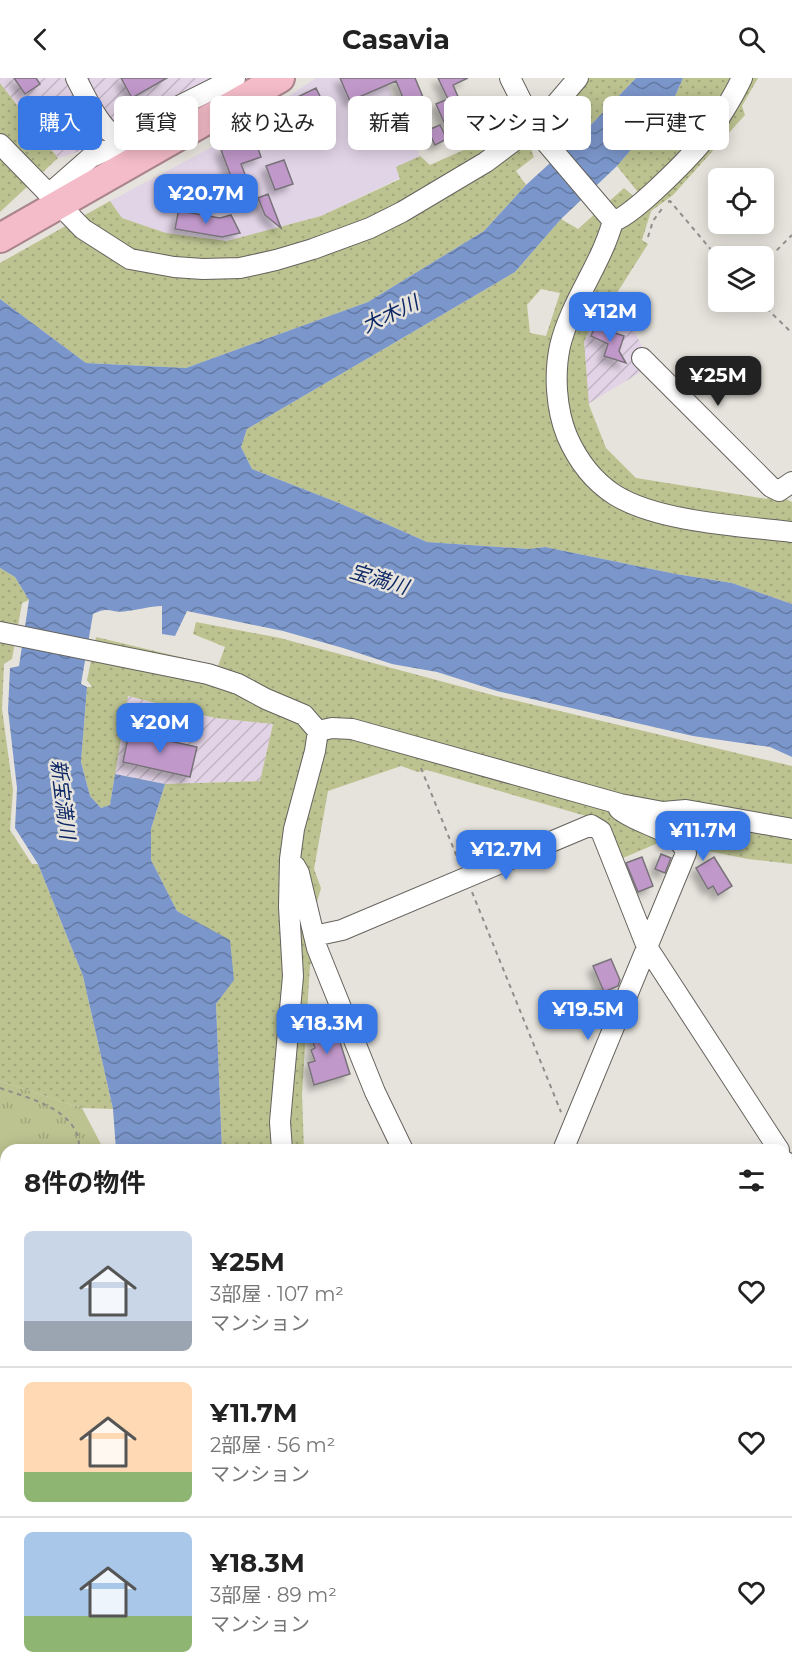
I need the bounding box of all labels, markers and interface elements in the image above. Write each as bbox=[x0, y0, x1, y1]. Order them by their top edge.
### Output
icon: back bbox=[24, 23, 57, 56]
text: Casavia bbox=[342, 23, 450, 56]
icon: search bbox=[735, 23, 768, 56]
chip: 購入 bbox=[18, 96, 102, 150]
chip: 賃貸 bbox=[114, 96, 198, 150]
chip: 絞り込み bbox=[210, 96, 336, 150]
chip: 新着 bbox=[348, 96, 432, 150]
chip: マンション bbox=[444, 96, 591, 150]
chip: 一戸建て bbox=[603, 96, 729, 150]
map controls bbox=[708, 168, 774, 312]
button: locate bbox=[708, 168, 774, 234]
pin: ¥20.7M bbox=[157, 174, 255, 225]
text: ¥20.7M bbox=[168, 181, 244, 205]
button: layers bbox=[708, 246, 774, 312]
water label: 大木川 bbox=[358, 290, 424, 338]
pin: ¥12M bbox=[574, 292, 646, 343]
text: ¥12M bbox=[583, 299, 637, 323]
pin: ¥25M bbox=[682, 356, 754, 407]
text: ¥25M bbox=[689, 363, 747, 387]
water label: 宝満川 bbox=[347, 559, 413, 600]
pin: ¥20M bbox=[124, 703, 196, 754]
text: ¥20M bbox=[130, 710, 190, 734]
water label: 新宝満川 bbox=[46, 758, 80, 842]
pin: ¥11.7M bbox=[654, 811, 752, 862]
text: ¥11.7M bbox=[669, 818, 737, 842]
pin: ¥12.7M bbox=[457, 830, 555, 881]
text: ¥12.7M bbox=[470, 837, 542, 861]
pin: ¥19.5M bbox=[539, 990, 637, 1041]
text: ¥19.5M bbox=[552, 997, 624, 1021]
pin: ¥18.3M bbox=[278, 1004, 376, 1055]
text: ¥18.3M bbox=[291, 1011, 363, 1035]
icon: filters bbox=[735, 1164, 768, 1197]
text: 8件の物件 bbox=[24, 1167, 145, 1199]
text: ¥25M bbox=[210, 1246, 285, 1278]
icon: home bbox=[72, 1255, 144, 1327]
icon: heart bbox=[735, 1275, 768, 1308]
text: 3部屋 · 107 m² bbox=[210, 1282, 344, 1306]
text: マンション bbox=[210, 1311, 310, 1335]
text: ¥11.7M bbox=[210, 1397, 298, 1429]
icon: home bbox=[72, 1406, 144, 1478]
icon: heart bbox=[735, 1426, 768, 1459]
text: 2部屋 · 56 m² bbox=[210, 1433, 335, 1457]
text: マンション bbox=[210, 1462, 310, 1486]
text: ¥18.3M bbox=[210, 1547, 305, 1579]
icon: home bbox=[72, 1556, 144, 1628]
icon: heart bbox=[735, 1576, 768, 1609]
text: 3部屋 · 89 m² bbox=[210, 1583, 337, 1607]
text: マンション bbox=[210, 1612, 310, 1636]

